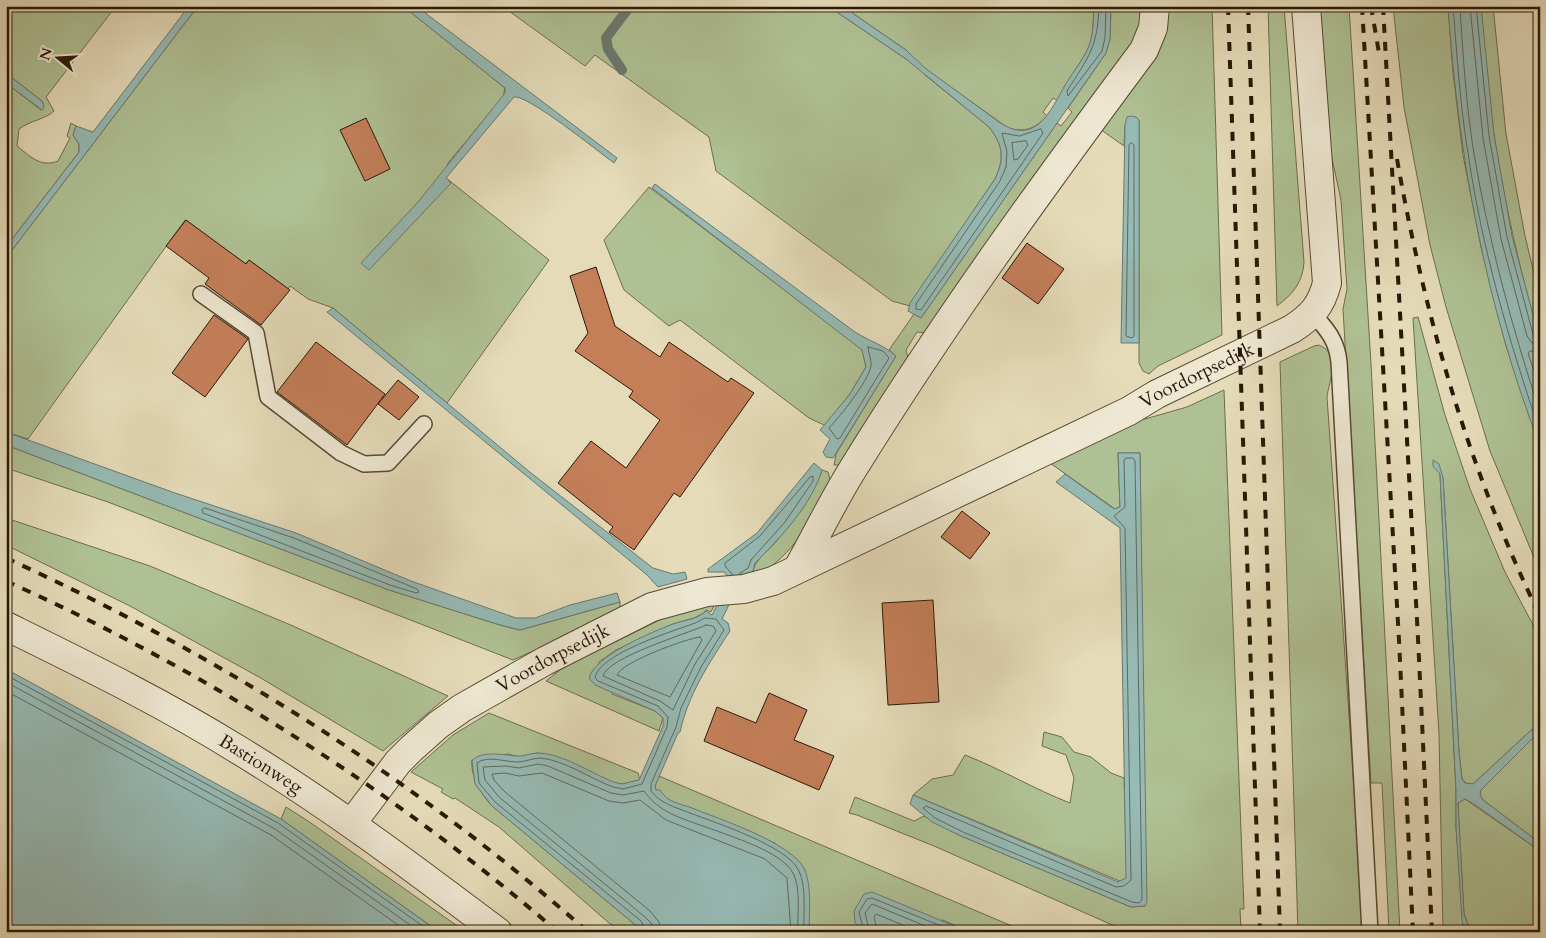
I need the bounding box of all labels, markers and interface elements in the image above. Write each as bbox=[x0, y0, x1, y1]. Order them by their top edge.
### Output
north arrow bbox=[32, 32, 82, 82]
text: N bbox=[35, 45, 57, 63]
street label: Voordorpsedijk bbox=[1134, 336, 1259, 415]
street label: Voordorpsedijk bbox=[491, 617, 615, 699]
street label: Bastionweg bbox=[214, 728, 308, 800]

